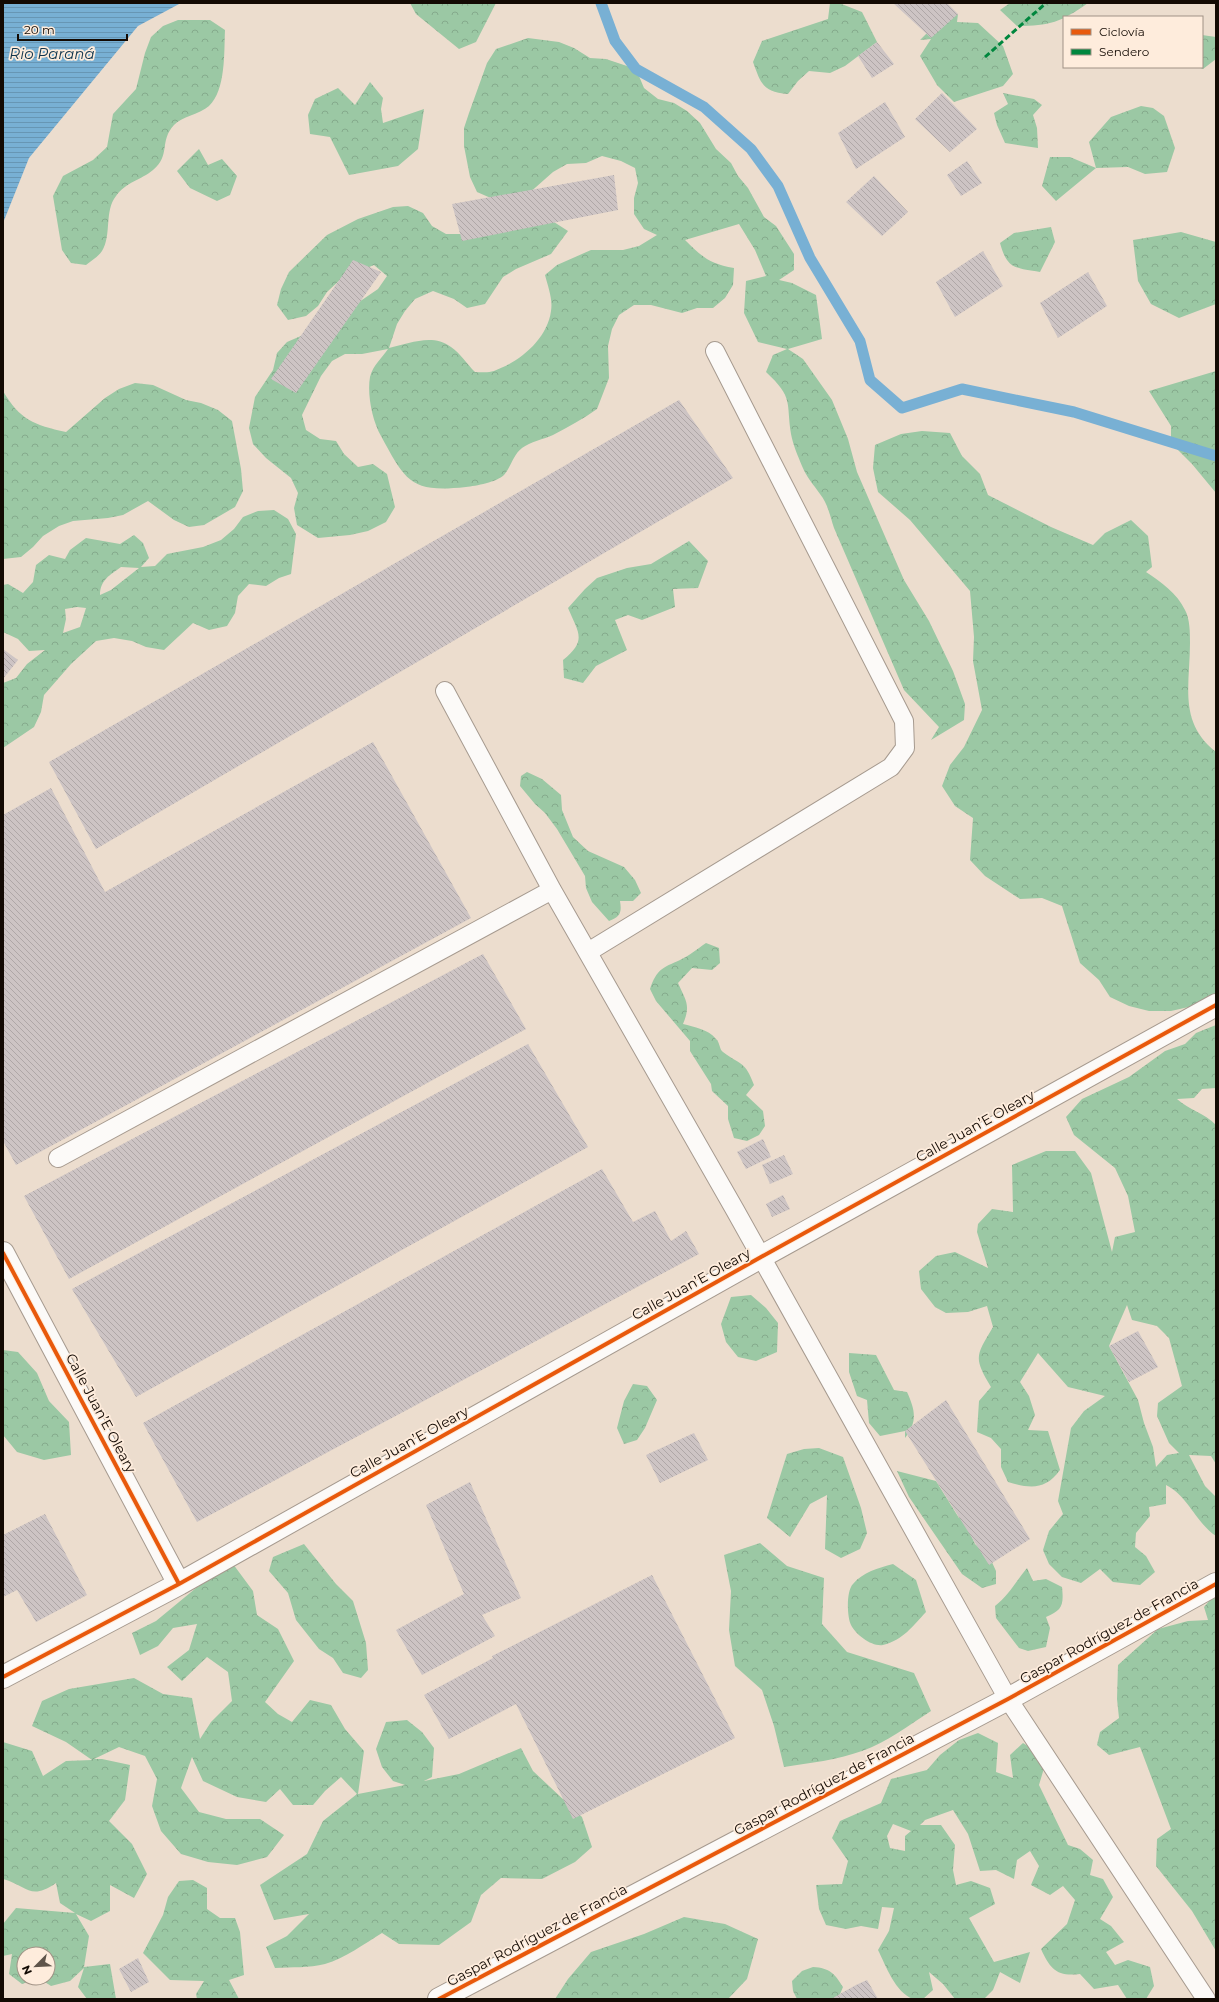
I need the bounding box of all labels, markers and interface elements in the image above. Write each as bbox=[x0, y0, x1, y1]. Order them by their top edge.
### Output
scale bar bbox=[18, 16, 127, 42]
legend bbox=[1063, 16, 1203, 68]
text: 20 m bbox=[24, 22, 55, 37]
text: Ciclovía bbox=[1099, 24, 1145, 39]
water label: Rio Paraná bbox=[9, 44, 95, 63]
text: Sendero bbox=[1099, 44, 1149, 59]
street label: Calle Juan’E Oleary bbox=[913, 1086, 1038, 1166]
street label: Calle Juan’E Oleary bbox=[629, 1244, 754, 1324]
street label: Calle Juan’E Oleary bbox=[62, 1350, 140, 1476]
street label: Calle Juan’E Oleary bbox=[347, 1402, 472, 1482]
street label: Gaspar Rodríguez de Francia bbox=[1016, 1574, 1202, 1688]
street label: Gaspar Rodríguez de Francia bbox=[731, 1729, 917, 1839]
street label: Gaspar Rodríguez de Francia bbox=[444, 1880, 630, 1990]
north arrow bbox=[16, 1946, 56, 1986]
text: N bbox=[19, 1963, 35, 1977]

